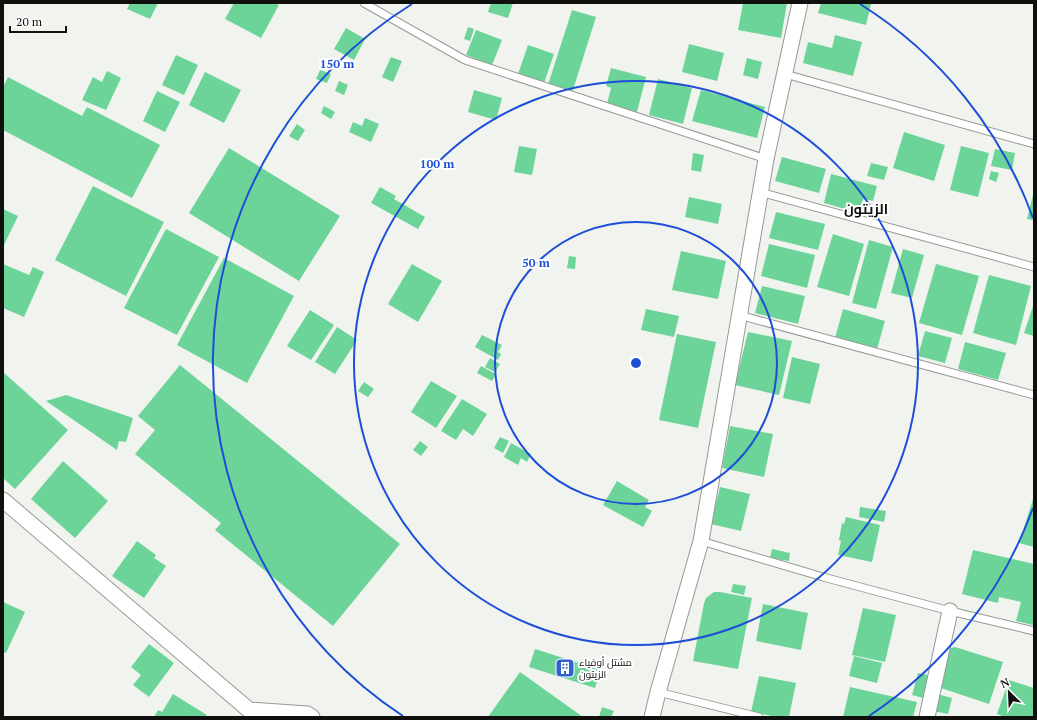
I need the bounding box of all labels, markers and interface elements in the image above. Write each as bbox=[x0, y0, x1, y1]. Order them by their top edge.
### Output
scale bar bbox=[10, 8, 66, 34]
text: 20 m bbox=[16, 14, 43, 29]
text: 150 m bbox=[320, 56, 354, 71]
text: 100 m bbox=[420, 156, 454, 171]
district label: الزيتون bbox=[844, 199, 888, 218]
text: 50 m bbox=[522, 255, 550, 270]
centre of rings bbox=[629, 356, 643, 370]
place label: مشتل أوفياء الزيتون bbox=[579, 656, 632, 681]
building icon: مشتل أوفياء الزيتون bbox=[554, 657, 576, 679]
north arrow bbox=[989, 672, 1029, 712]
text: N bbox=[998, 675, 1012, 691]

